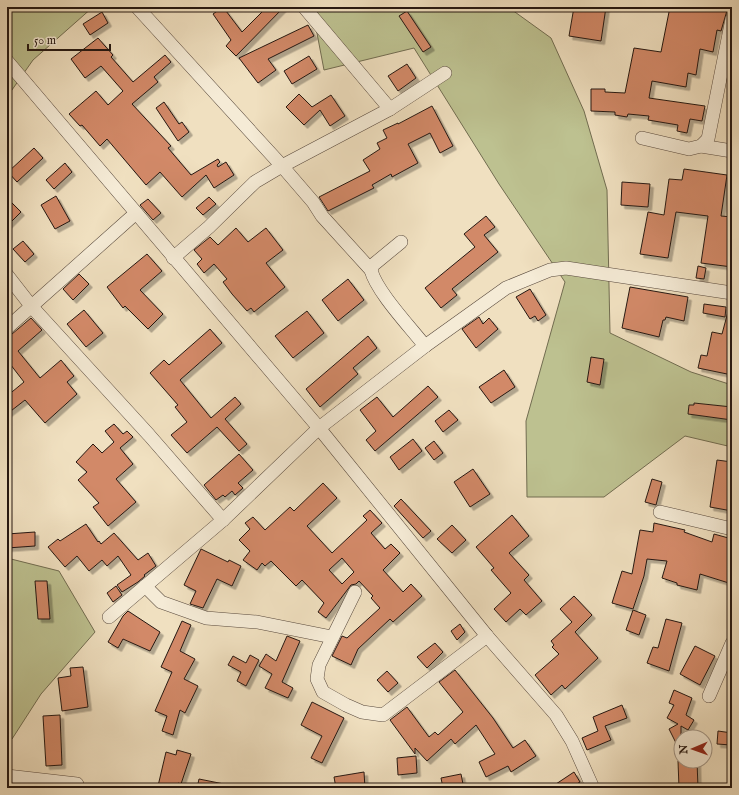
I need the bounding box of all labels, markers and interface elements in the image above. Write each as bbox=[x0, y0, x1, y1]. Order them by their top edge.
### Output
scale bar bbox=[28, 26, 110, 52]
text: 50 m bbox=[34, 33, 56, 48]
north arrow bbox=[673, 729, 713, 769]
text: N bbox=[677, 744, 691, 755]

